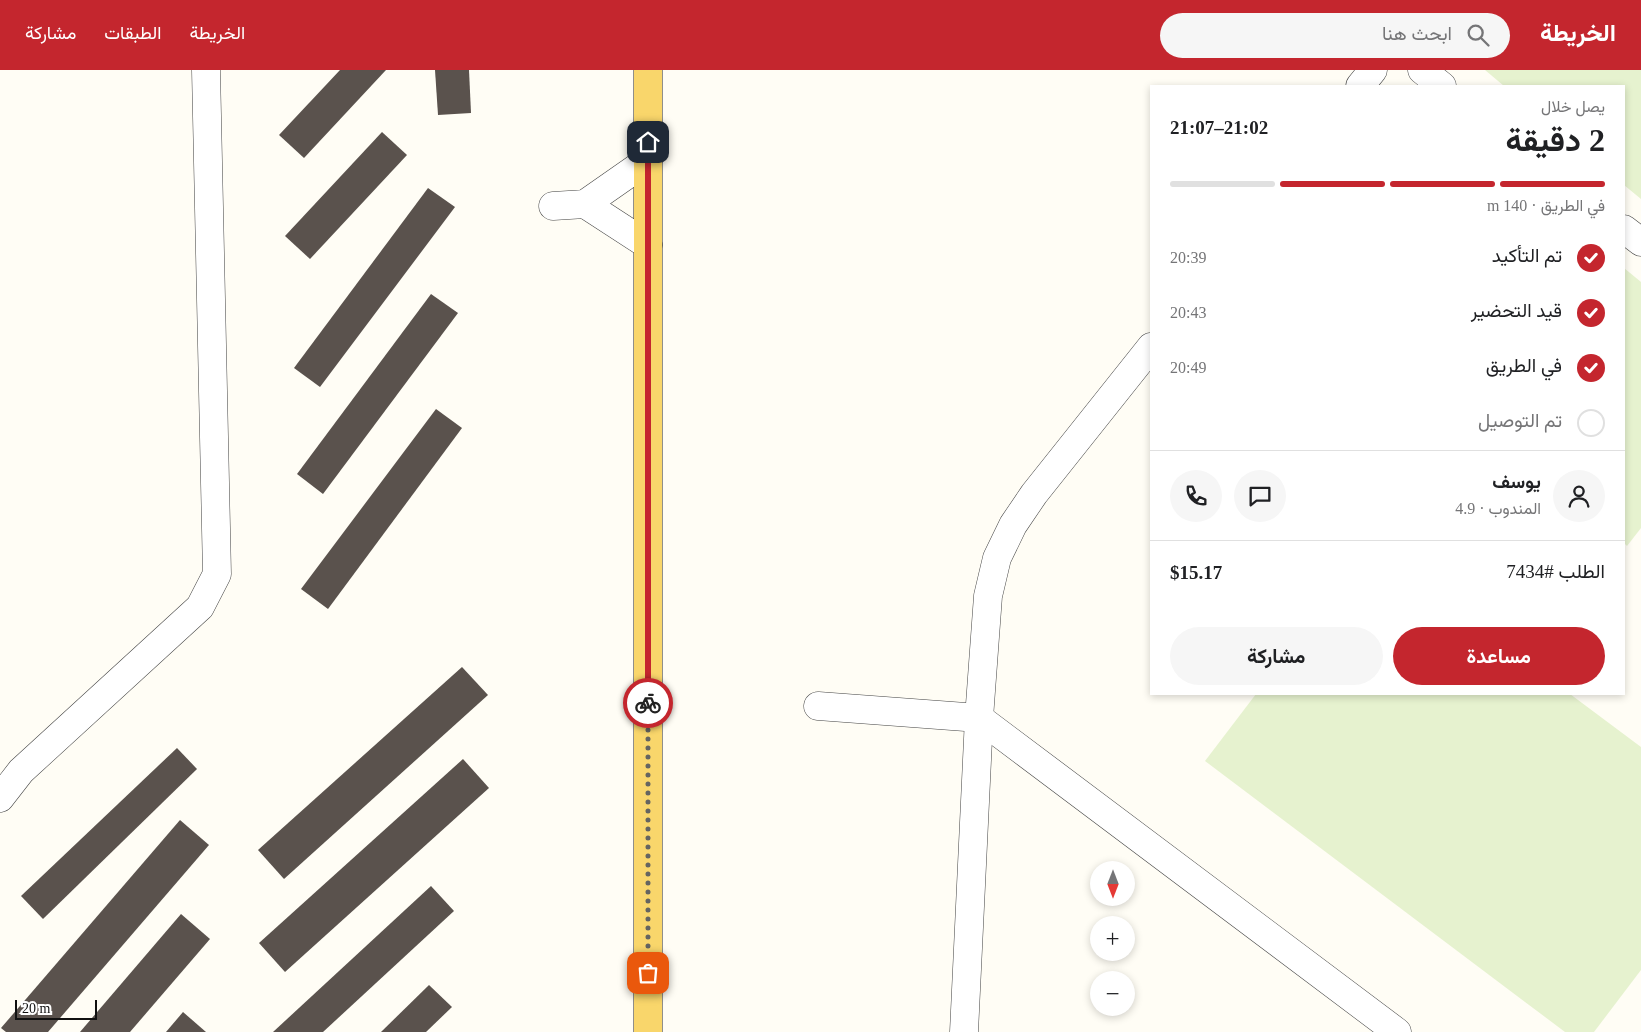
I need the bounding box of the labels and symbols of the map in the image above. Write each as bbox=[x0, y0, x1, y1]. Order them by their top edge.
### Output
pin bbox=[627, 121, 669, 163]
courier bbox=[623, 678, 673, 728]
north arrow bbox=[1090, 861, 1135, 906]
pin bbox=[627, 952, 669, 994]
scale bar bbox=[15, 997, 98, 1020]

